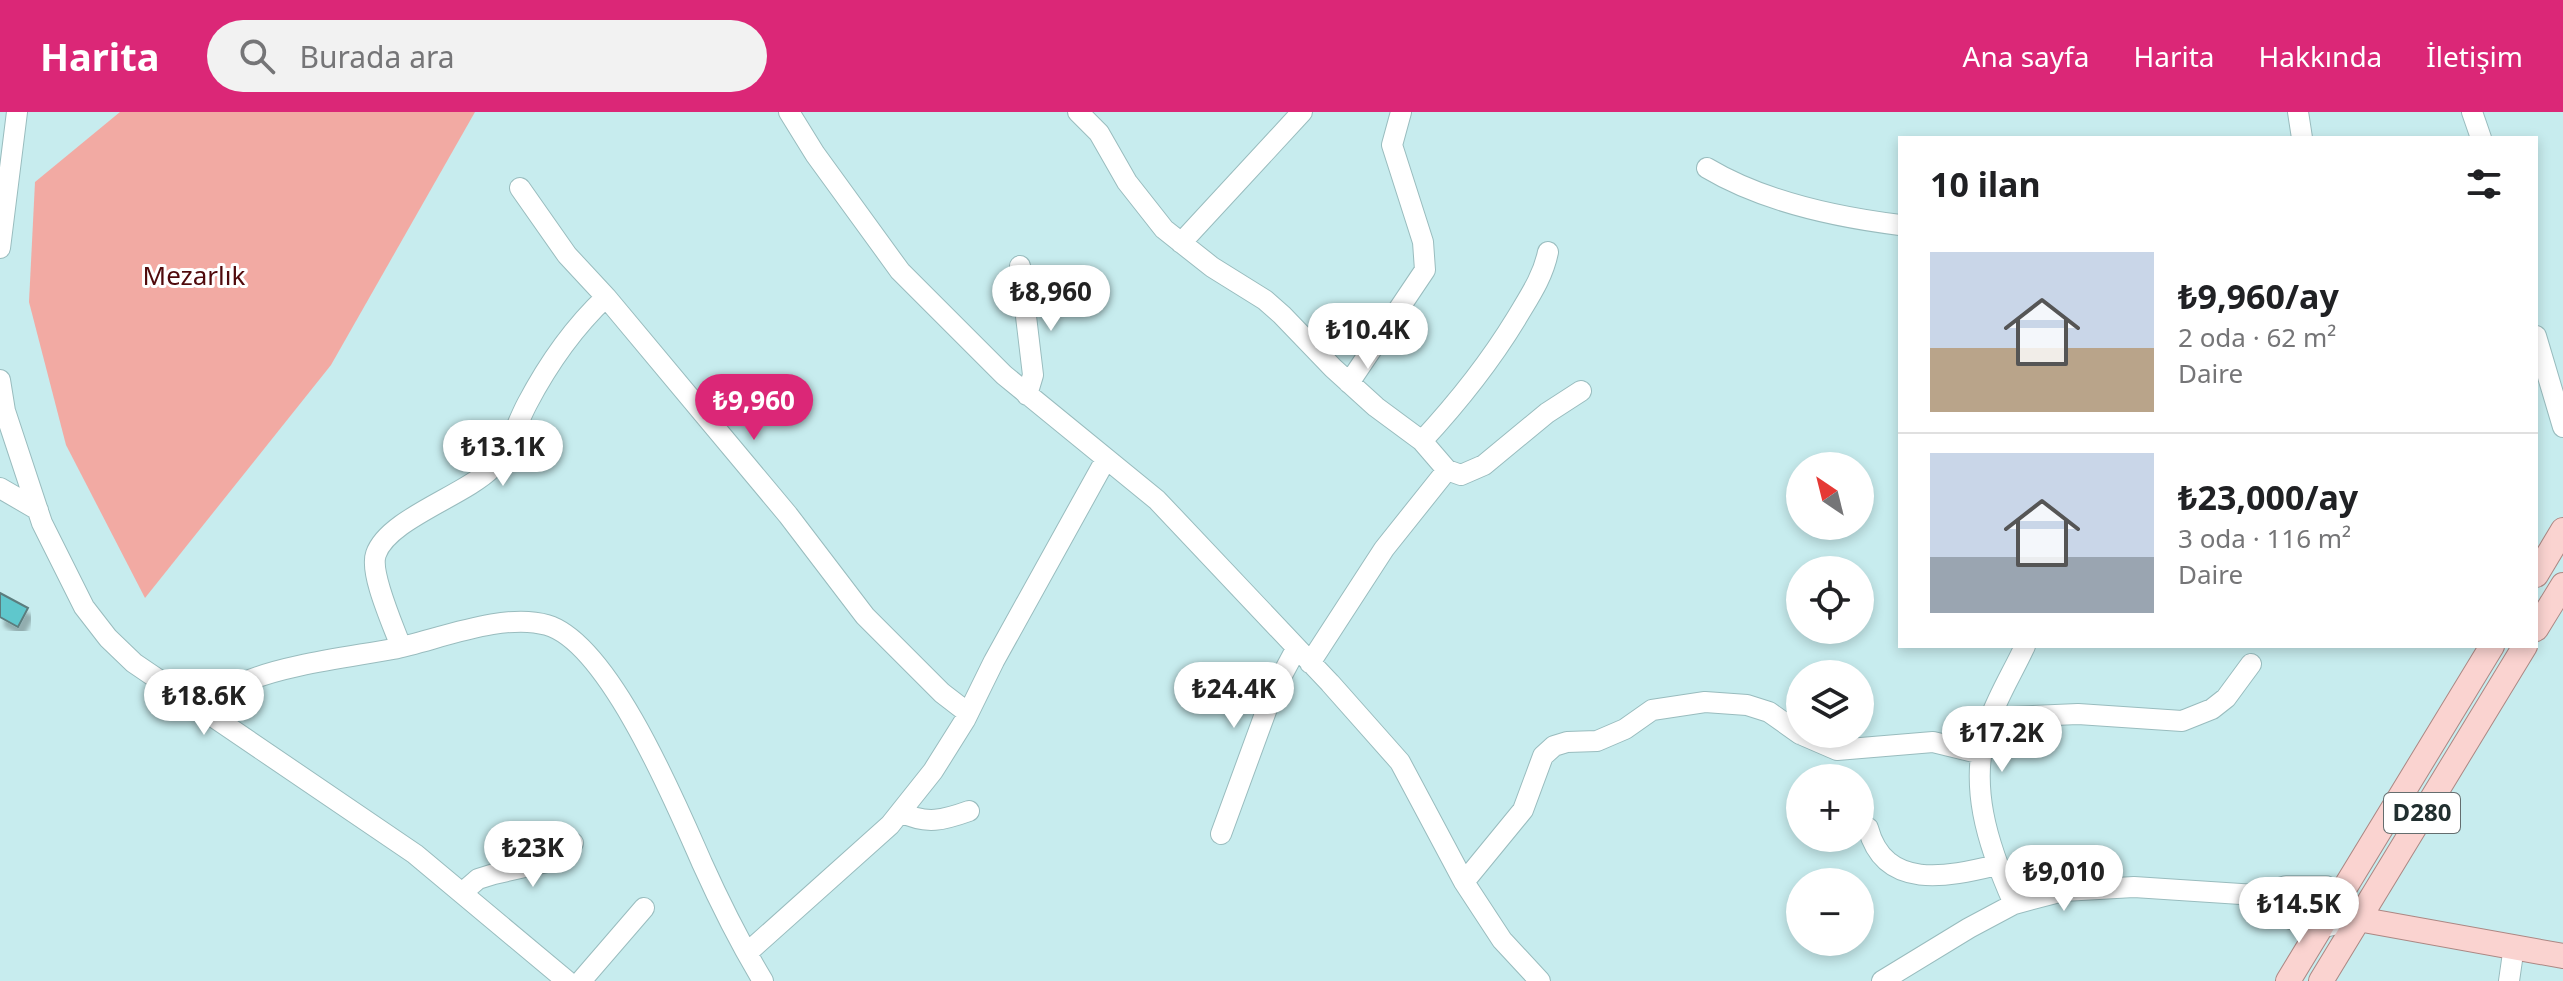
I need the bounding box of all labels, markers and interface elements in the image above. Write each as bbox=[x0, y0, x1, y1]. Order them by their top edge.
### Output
search box bbox=[207, 20, 767, 92]
text: Harita bbox=[40, 30, 159, 82]
icon: search bbox=[235, 34, 279, 78]
text: Burada ara bbox=[299, 36, 455, 77]
text: Ana sayfa bbox=[1963, 37, 2089, 75]
text: Harita bbox=[2133, 37, 2215, 75]
text: Hakkında bbox=[2259, 37, 2382, 75]
text: İletişim bbox=[2426, 37, 2523, 75]
text: 10 ilan bbox=[1930, 161, 2041, 207]
icon: filters bbox=[2462, 162, 2506, 206]
park label: Mezarlık bbox=[143, 257, 246, 293]
pin: ₺8,960 bbox=[986, 265, 1116, 333]
text: ₺8,960 bbox=[1010, 273, 1092, 309]
text: ₺9,960/ay bbox=[2178, 273, 2339, 319]
icon: home bbox=[1994, 284, 2090, 380]
pin: ₺10.4K bbox=[1303, 303, 1433, 371]
text: ₺10.4K bbox=[1326, 311, 1410, 347]
text: 2 oda · 62 m² bbox=[2178, 319, 2336, 355]
text: Daire bbox=[2178, 355, 2243, 391]
pin: ₺9,960 bbox=[689, 374, 819, 442]
text: ₺9,960 bbox=[713, 382, 795, 418]
pin: ₺13.1K bbox=[438, 420, 568, 488]
text: ₺13.1K bbox=[461, 428, 545, 464]
north arrow bbox=[1786, 452, 1874, 540]
map controls bbox=[1786, 452, 1874, 956]
text: ₺23,000/ay bbox=[2178, 474, 2358, 520]
icon: home bbox=[1994, 485, 2090, 581]
text: 3 oda · 116 m² bbox=[2178, 520, 2351, 556]
button: locate bbox=[1786, 556, 1874, 644]
text: Daire bbox=[2178, 556, 2243, 592]
button: layers bbox=[1786, 660, 1874, 748]
pin: ₺24.4K bbox=[1169, 662, 1299, 730]
pin: ₺18.6K bbox=[139, 669, 269, 737]
text: ₺24.4K bbox=[1192, 670, 1276, 706]
text: ₺18.6K bbox=[162, 677, 246, 713]
pin: ₺17.2K bbox=[1937, 706, 2067, 774]
text: ₺17.2K bbox=[1960, 714, 2044, 750]
button: + bbox=[1786, 764, 1874, 852]
road number: D280 bbox=[2384, 793, 2460, 833]
pin: ₺23K bbox=[486, 821, 580, 889]
text: ₺23K bbox=[502, 829, 564, 865]
pin: ₺9,010 bbox=[1999, 845, 2129, 913]
text: ₺9,010 bbox=[2023, 853, 2105, 889]
button: − bbox=[1786, 868, 1874, 956]
pin: ₺14.5K bbox=[2234, 877, 2364, 945]
text: ₺14.5K bbox=[2257, 885, 2341, 921]

